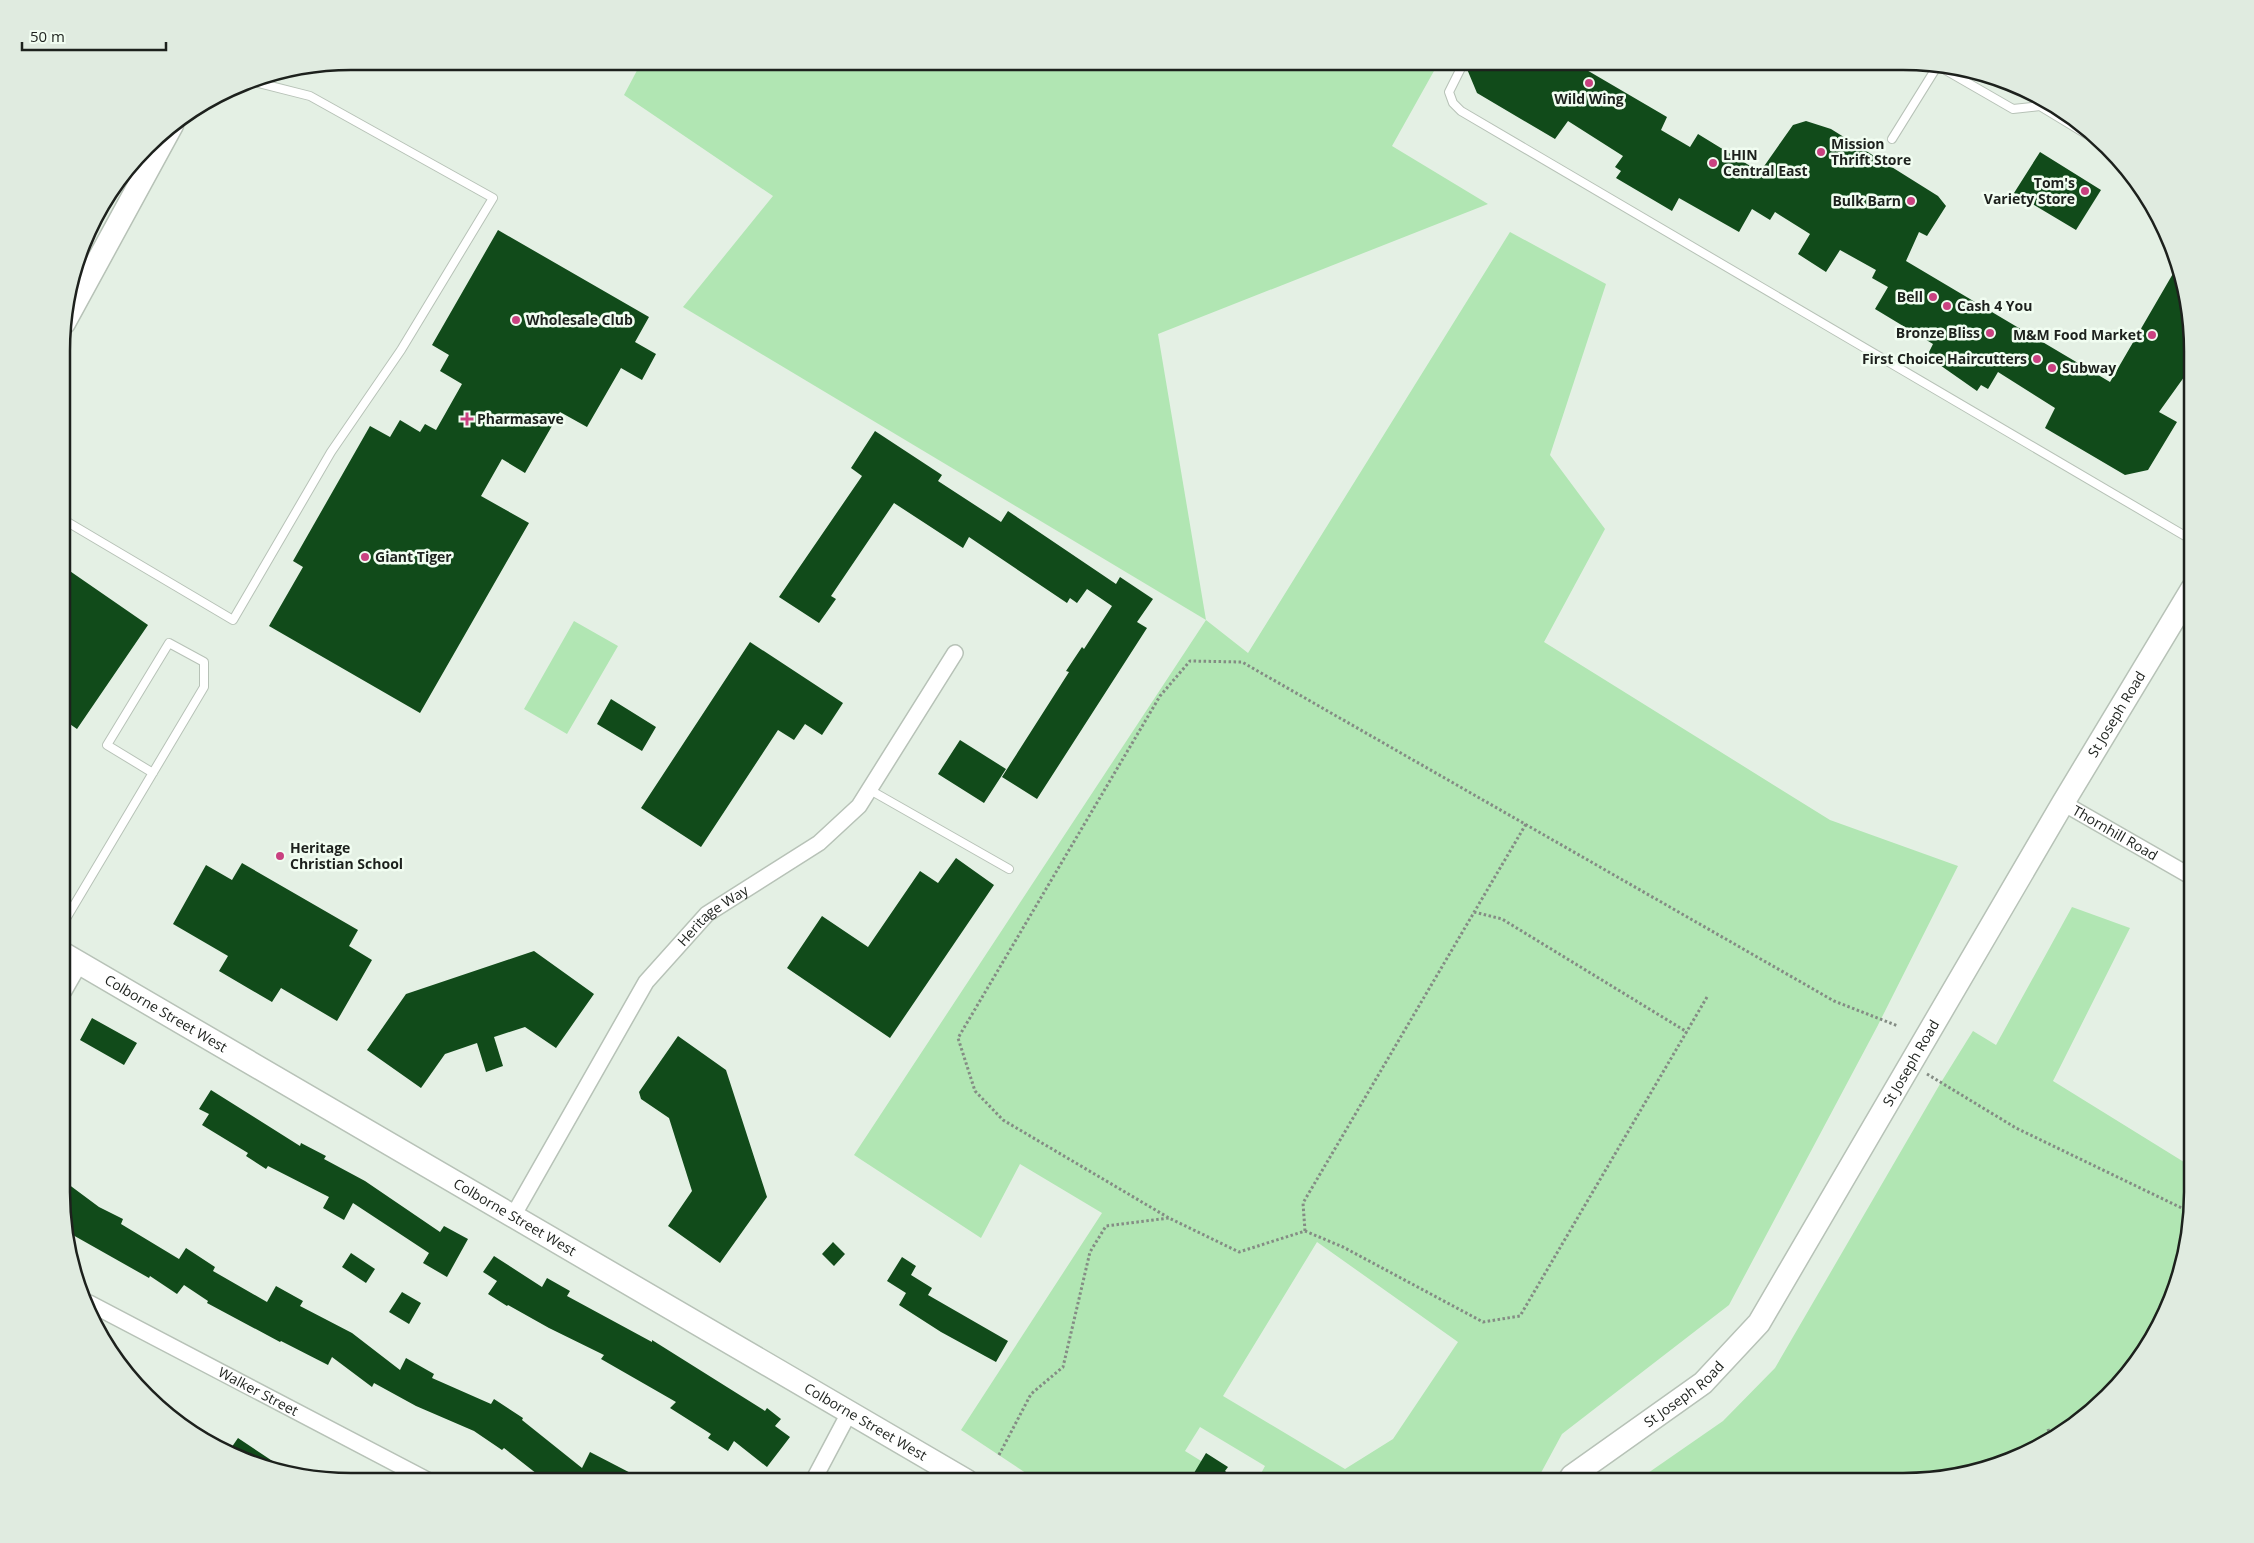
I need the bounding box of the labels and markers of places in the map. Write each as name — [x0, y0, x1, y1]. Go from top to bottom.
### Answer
marker: Wild Wing — [1583, 77, 1595, 89]
place label: Wild Wing — [1554, 89, 1624, 108]
place label: Mission Thrift Store — [1831, 134, 1911, 169]
place label: LHIN Central East — [1723, 145, 1808, 180]
marker: Mission Thrift Store — [1815, 146, 1827, 158]
marker: LHIN Central East — [1707, 157, 1719, 169]
place label: Tom's Variety Store — [1984, 173, 2075, 208]
marker: Tom's Variety Store — [2079, 185, 2091, 197]
place label: Bulk Barn — [1832, 191, 1901, 210]
marker: Bulk Barn — [1905, 195, 1917, 207]
place label: Bell — [1897, 287, 1923, 306]
marker: Bell — [1927, 291, 1939, 303]
place label: Cash 4 You — [1957, 296, 2032, 315]
marker: Cash 4 You — [1941, 300, 1953, 312]
place label: Wholesale Club — [526, 310, 633, 329]
marker: Wholesale Club — [510, 314, 522, 326]
place label: Bronze Bliss — [1896, 323, 1980, 342]
place label: M&M Food Market — [2013, 325, 2142, 344]
marker: Bronze Bliss — [1984, 327, 1996, 339]
marker: M&M Food Market — [2146, 329, 2158, 341]
place label: First Choice Haircutters — [1862, 349, 2027, 368]
marker: First Choice Haircutters — [2031, 353, 2043, 365]
place label: Subway — [2062, 358, 2116, 377]
marker: Subway — [2046, 362, 2058, 374]
place label: Pharmasave — [477, 409, 564, 428]
marker: Pharmasave — [461, 413, 473, 425]
place label: Giant Tiger — [375, 547, 452, 566]
marker: Giant Tiger — [359, 551, 371, 563]
place label: Heritage Christian School — [290, 838, 403, 873]
marker: Heritage Christian School — [274, 850, 286, 862]

